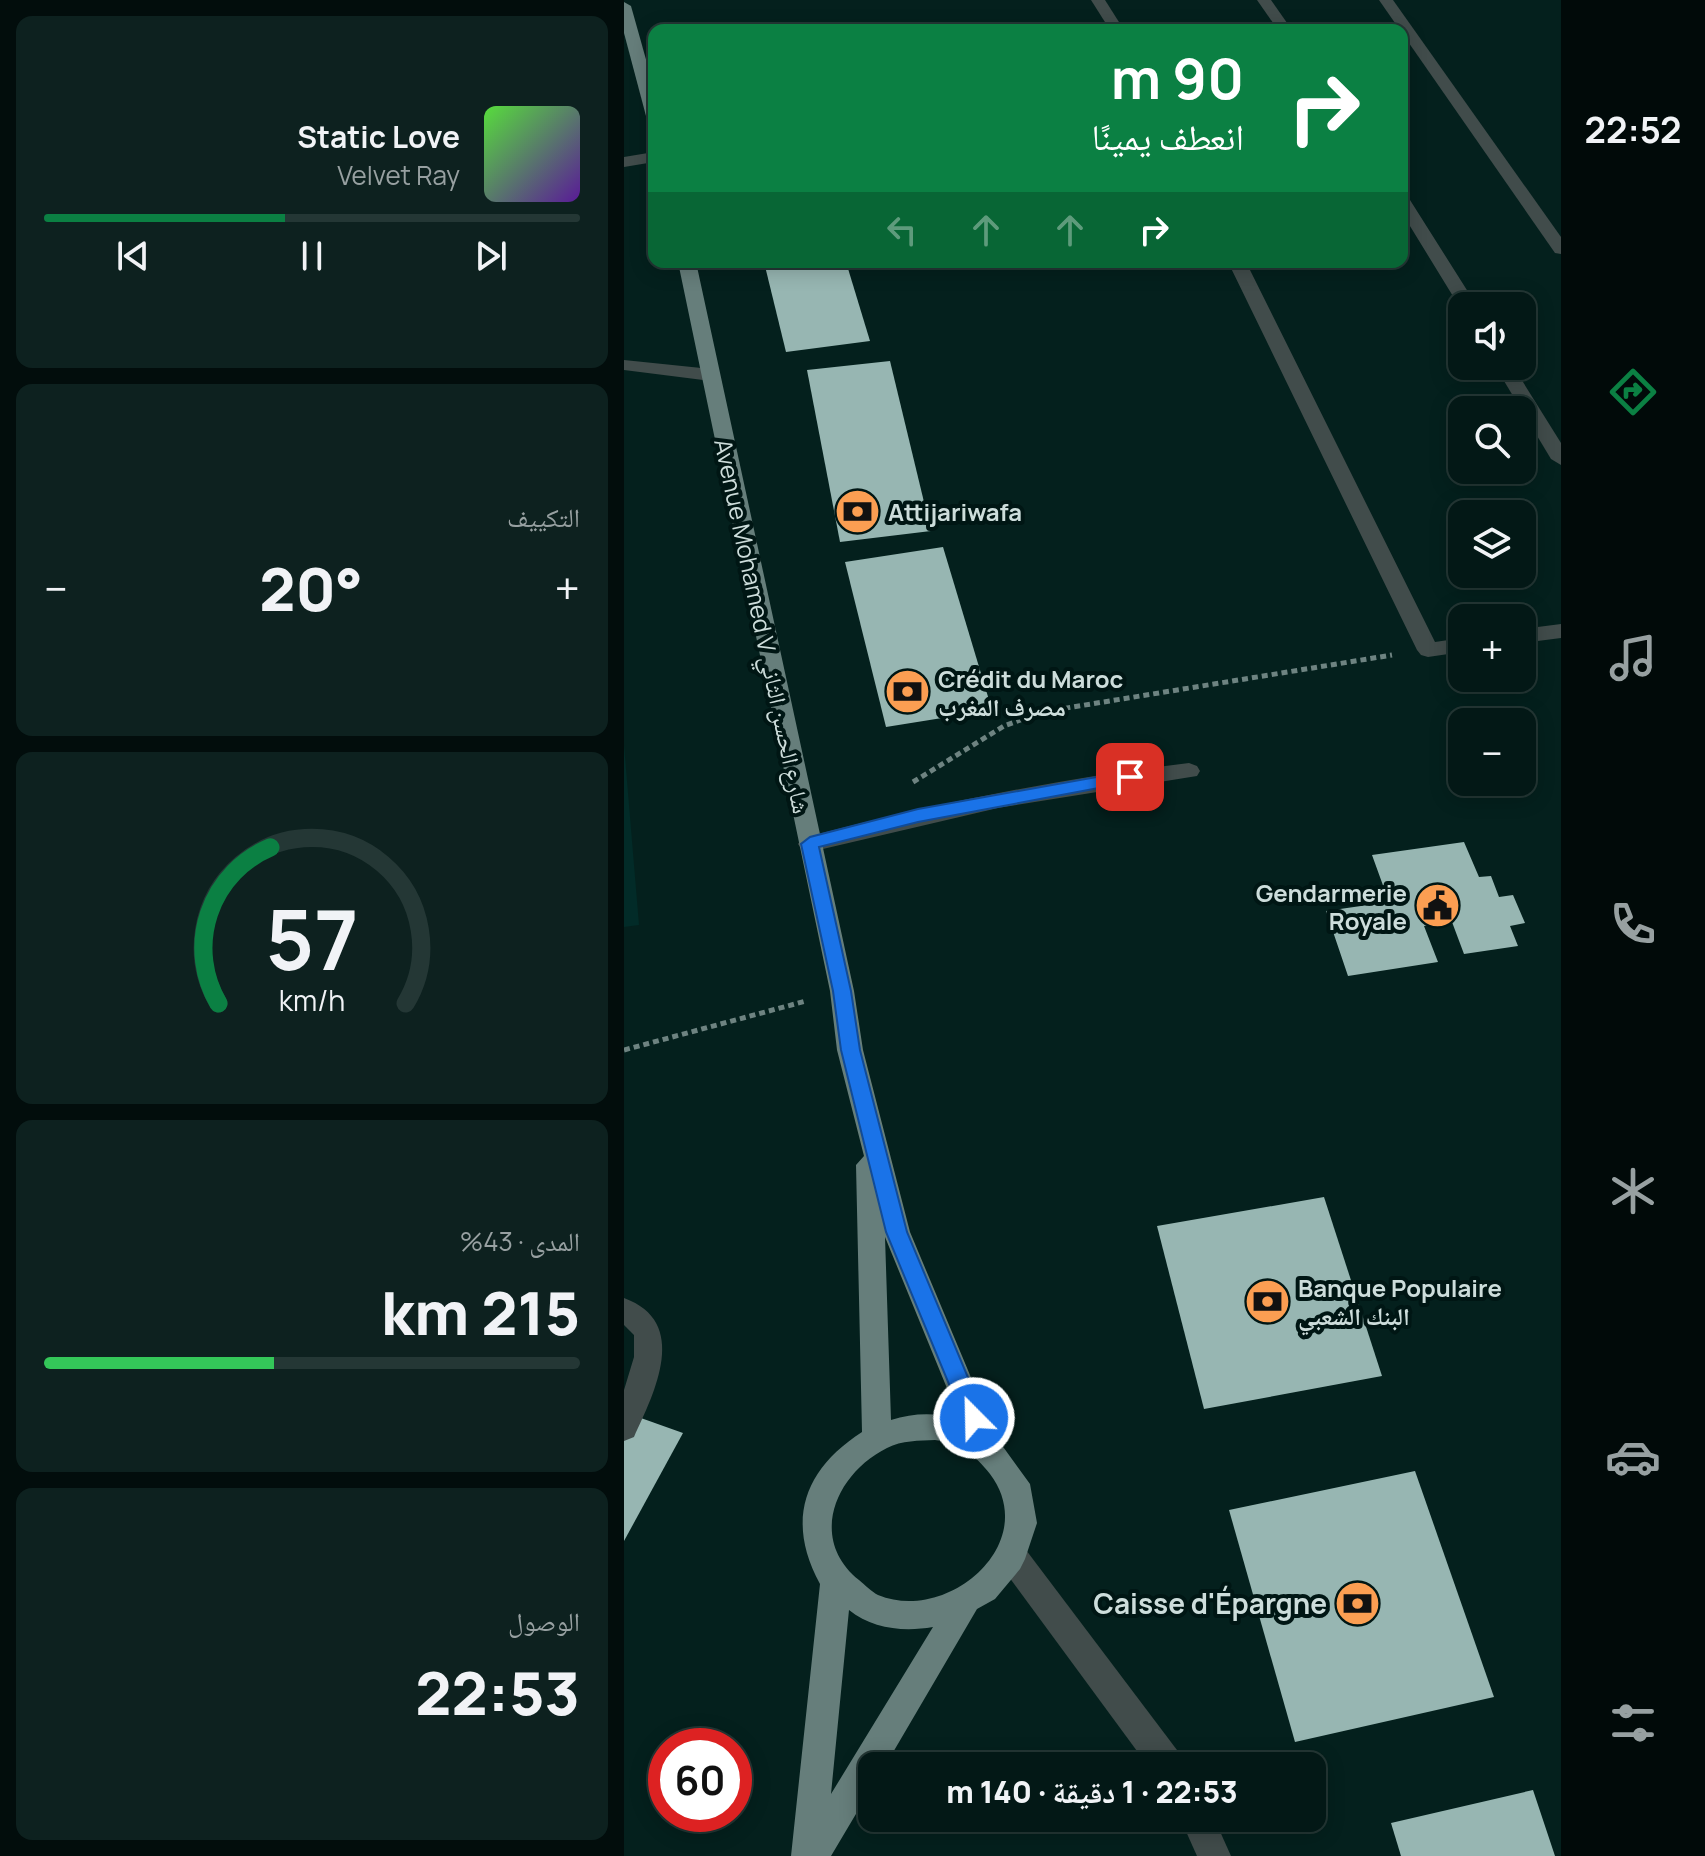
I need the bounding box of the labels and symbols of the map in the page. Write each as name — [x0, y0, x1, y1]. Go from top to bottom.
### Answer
street label: Avenue Mohamed V شارع الحسن الثاني — [703, 436, 819, 817]
bank icon: Attijariwafa — [833, 487, 881, 535]
place label: Attijariwafa — [888, 495, 1022, 528]
place label: Crédit du Maroc مصرف المغرب — [938, 662, 1124, 723]
bank icon: Crédit du Maroc مصرف المغرب — [883, 668, 931, 716]
pin — [1096, 743, 1164, 811]
place label: Gendarmerie Royale — [1256, 876, 1407, 937]
public building icon: Gendarmerie Royale — [1414, 882, 1462, 930]
place label: Banque Populaire البنك الشعبي — [1298, 1271, 1502, 1335]
bank icon: Banque Populaire البنك الشعبي — [1243, 1277, 1291, 1325]
position arrow — [932, 1376, 1016, 1460]
bank icon: Caisse d'Épargne — [1334, 1579, 1382, 1627]
place label: Caisse d'Épargne — [1093, 1584, 1327, 1622]
speed limit sign: 60 — [648, 1728, 752, 1832]

